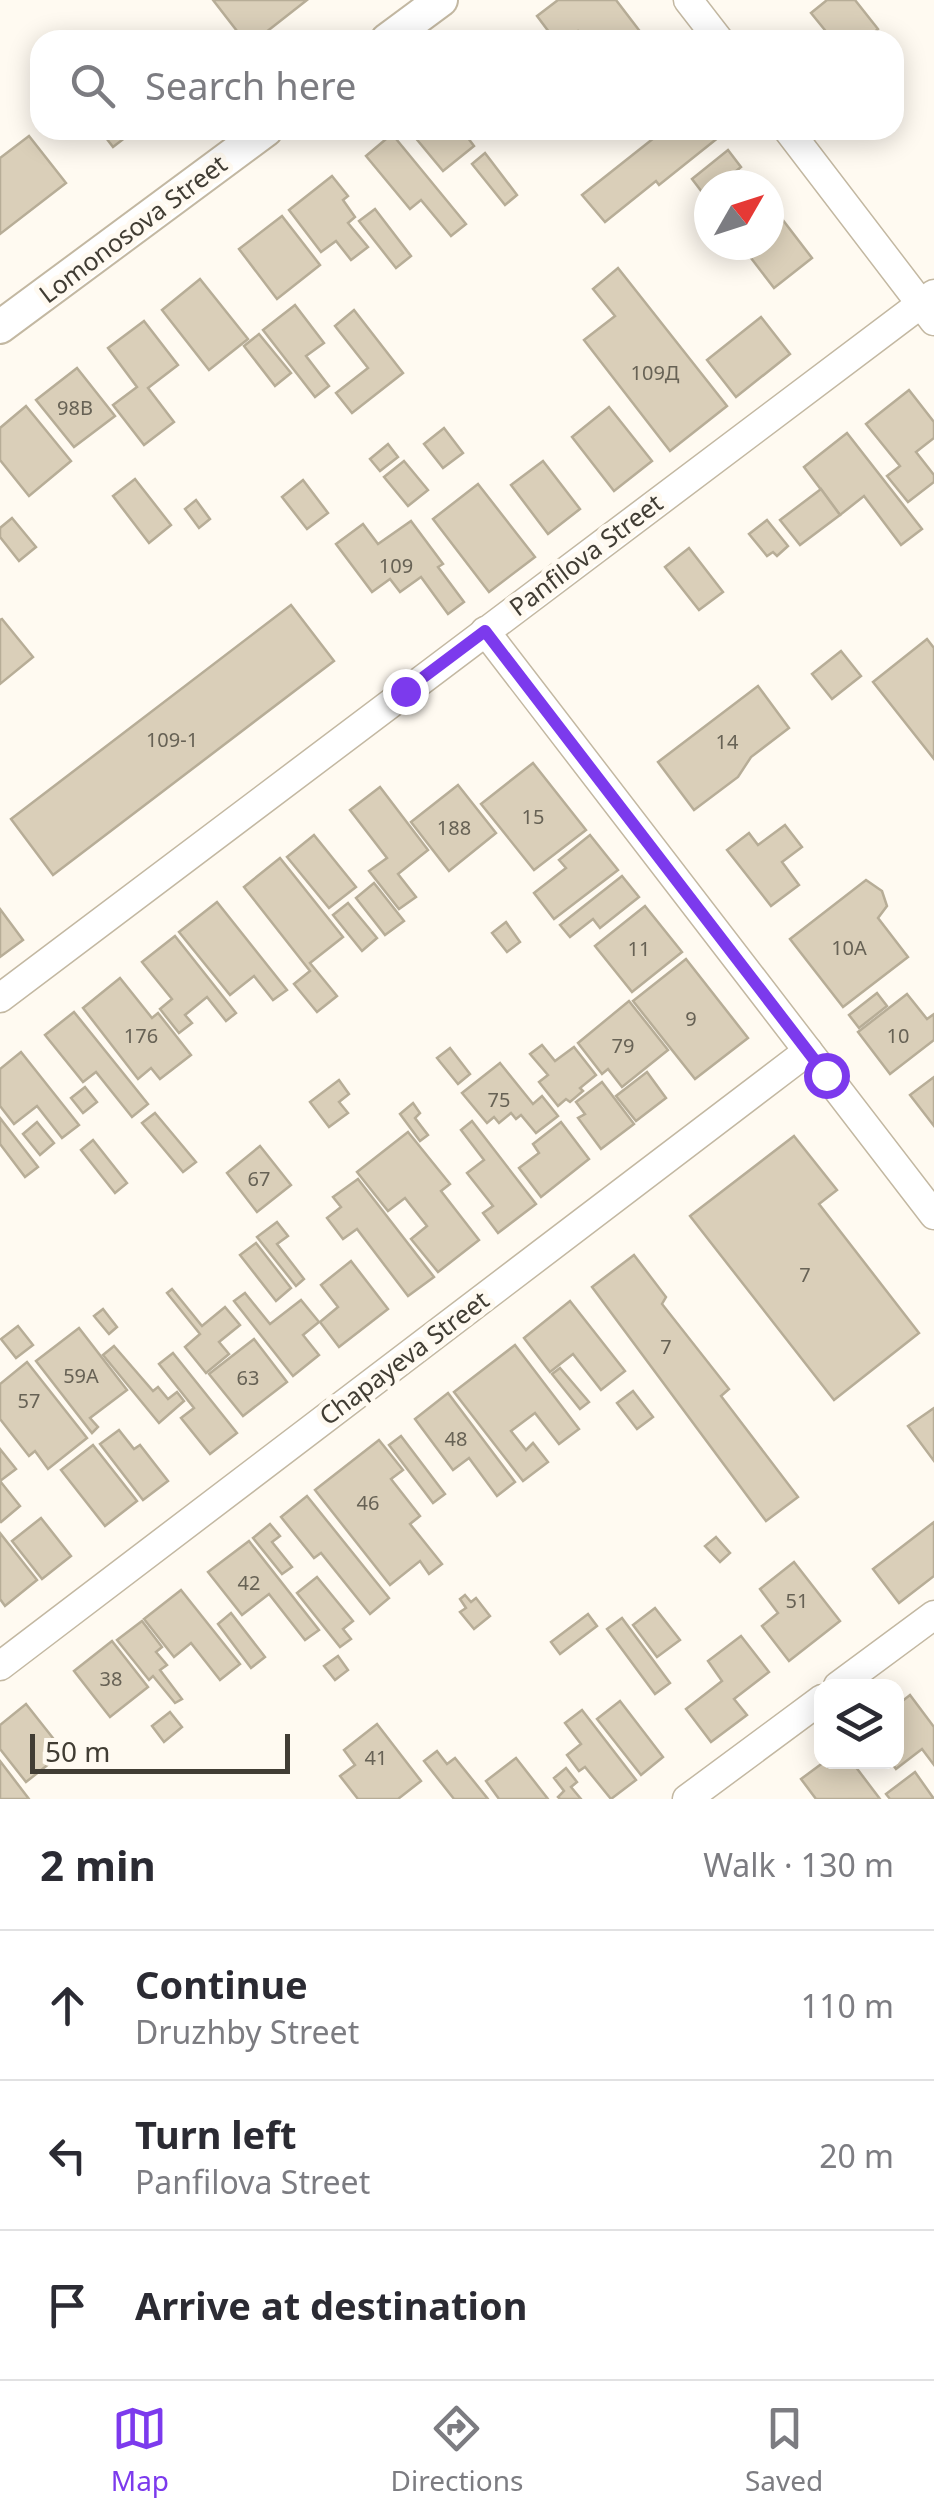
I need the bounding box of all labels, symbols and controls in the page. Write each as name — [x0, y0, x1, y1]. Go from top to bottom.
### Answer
search box — [30, 30, 904, 140]
icon: search — [65, 58, 120, 113]
text: Search here — [145, 59, 356, 111]
street label: Lomonosova Street — [32, 146, 233, 310]
north arrow — [694, 170, 784, 260]
house number: 109Д — [631, 359, 680, 386]
house number: 98В — [57, 394, 93, 421]
street label: Panfilova Street — [502, 485, 669, 623]
house number: 109 — [379, 552, 413, 579]
route end — [383, 669, 429, 715]
house number: 109-1 — [146, 726, 198, 753]
house number: 14 — [716, 728, 739, 755]
house number: 15 — [522, 803, 544, 830]
house number: 188 — [437, 814, 471, 841]
house number: 10А — [831, 934, 867, 961]
house number: 11 — [628, 935, 650, 962]
house number: 9 — [685, 1005, 697, 1032]
house number: 176 — [124, 1022, 158, 1049]
house number: 10 — [887, 1022, 909, 1049]
house number: 79 — [612, 1032, 634, 1059]
route start — [804, 1053, 850, 1099]
house number: 75 — [488, 1086, 510, 1113]
house number: 67 — [248, 1165, 270, 1192]
house number: 7 — [799, 1261, 811, 1288]
street label: Chapayeva Street — [312, 1282, 495, 1432]
house number: 7 — [660, 1333, 672, 1360]
house number: 59А — [63, 1362, 99, 1389]
house number: 63 — [237, 1364, 259, 1391]
house number: 57 — [18, 1387, 40, 1414]
house number: 48 — [445, 1425, 467, 1452]
house number: 46 — [357, 1489, 379, 1516]
house number: 42 — [238, 1569, 260, 1596]
house number: 51 — [786, 1587, 808, 1614]
house number: 38 — [100, 1665, 122, 1692]
map controls — [814, 1679, 904, 1769]
button: layers — [814, 1679, 904, 1769]
scale bar — [30, 1729, 290, 1774]
text: 50 m — [45, 1732, 111, 1770]
house number: 41 — [365, 1744, 387, 1771]
text: 2 min — [40, 1836, 156, 1893]
text: Walk · 130 m — [703, 1843, 894, 1886]
text: Continue — [135, 1958, 308, 2010]
icon: ahead — [40, 1978, 95, 2033]
text: 110 m — [801, 1984, 894, 2027]
text: Druzhby Street — [135, 2010, 359, 2053]
text: Turn left — [135, 2108, 297, 2160]
icon: left — [40, 2128, 95, 2183]
text: 20 m — [819, 2134, 894, 2177]
text: Panfilova Street — [135, 2160, 370, 2203]
icon: arrive — [40, 2278, 95, 2333]
text: Arrive at destination — [135, 2279, 527, 2331]
tab: Map — [111, 2401, 169, 2499]
tab: Directions — [391, 2401, 523, 2499]
tab: Saved — [745, 2401, 823, 2499]

